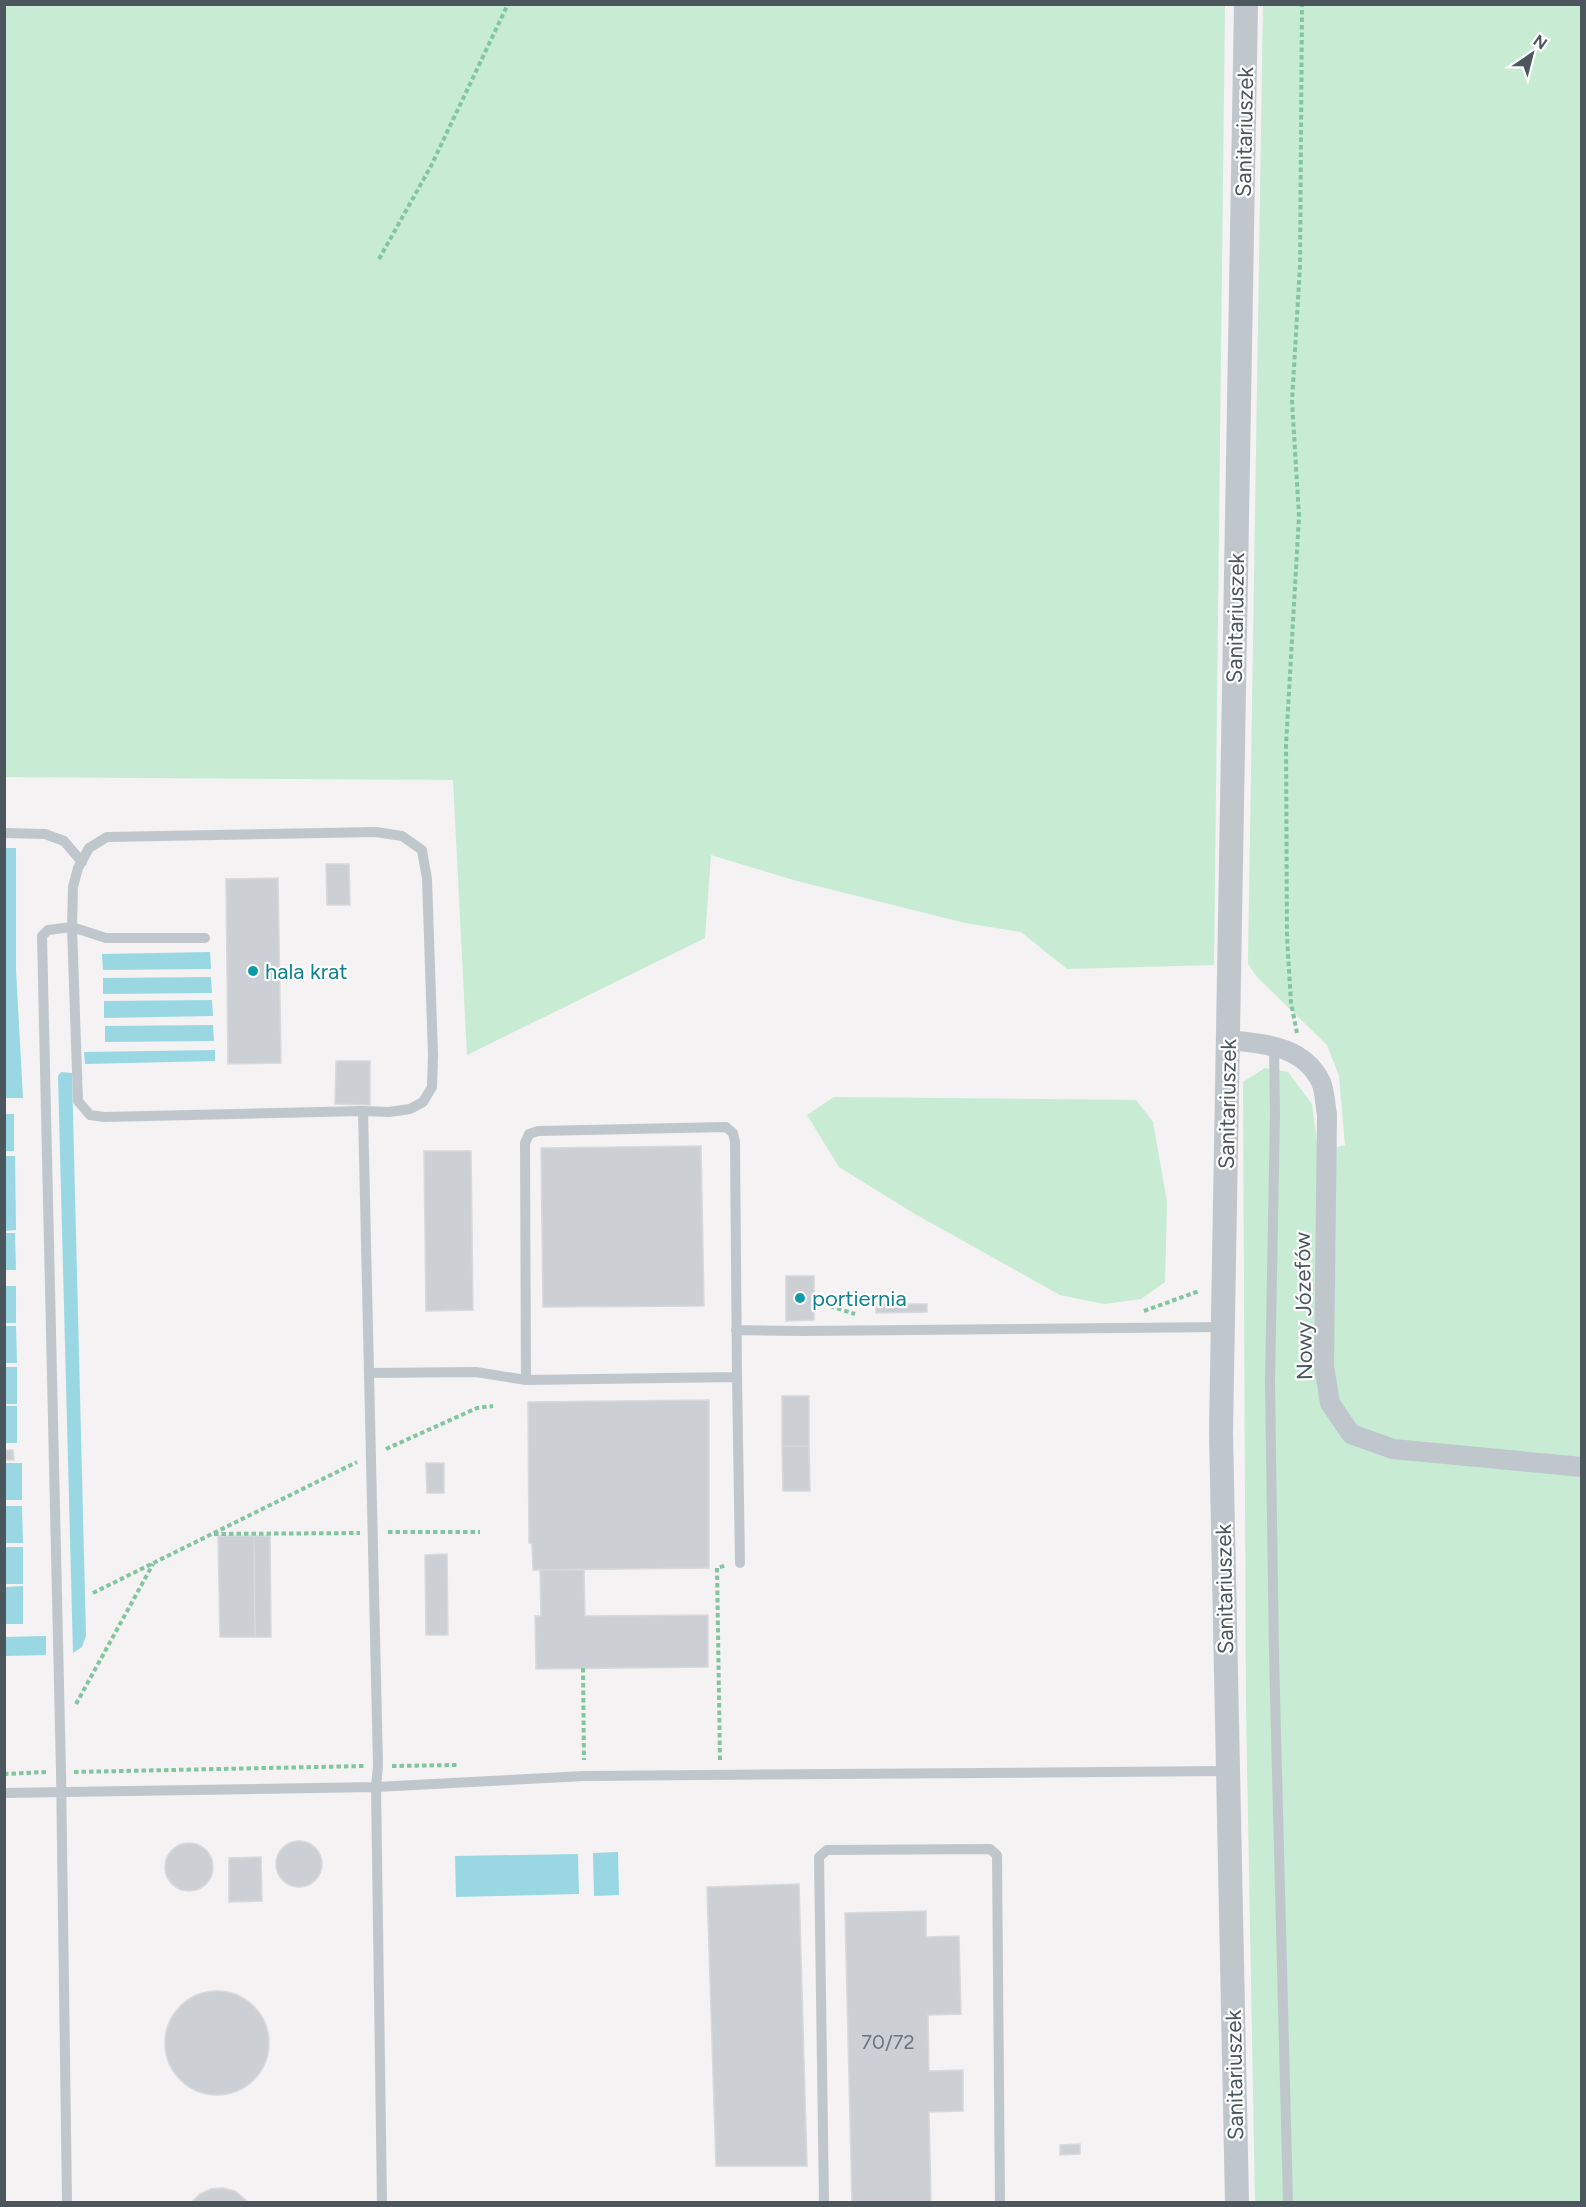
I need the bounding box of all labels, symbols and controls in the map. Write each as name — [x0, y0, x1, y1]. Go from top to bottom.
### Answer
north arrow — [1502, 24, 1562, 84]
text: N — [1530, 31, 1551, 53]
street label: Sanitariuszek — [1230, 66, 1259, 197]
street label: Sanitariuszek — [1221, 552, 1250, 683]
place label: hala krat — [265, 958, 348, 985]
marker: hala krat — [246, 964, 260, 978]
street label: Sanitariuszek — [1213, 1038, 1242, 1169]
street label: Nowy Józefów — [1289, 1231, 1318, 1380]
place label: portiernia — [812, 1285, 907, 1312]
marker: portiernia — [793, 1291, 807, 1305]
street label: Sanitariuszek — [1210, 1523, 1239, 1654]
street label: Sanitariuszek — [1220, 2009, 1249, 2140]
house number: 70/72 — [861, 2030, 915, 2054]

